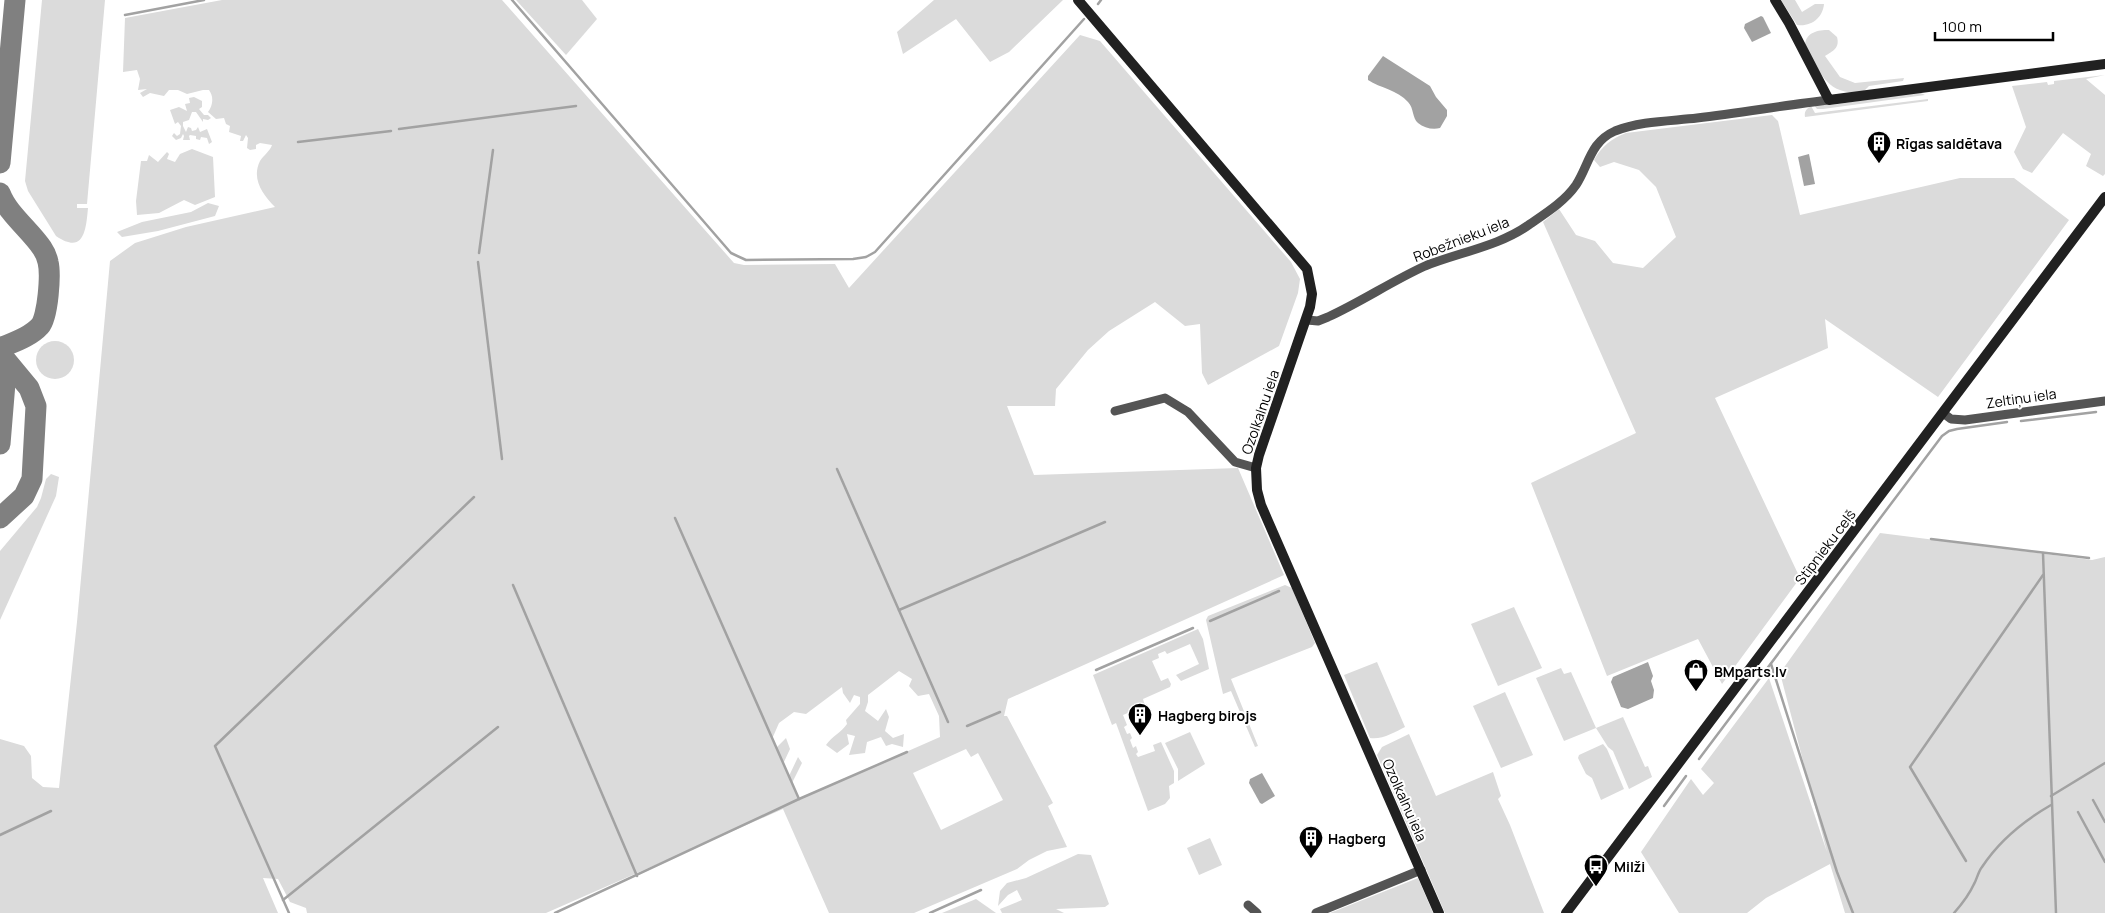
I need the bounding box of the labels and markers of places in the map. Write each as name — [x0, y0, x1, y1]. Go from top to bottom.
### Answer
building icon: Rīgas saldētava — [1866, 130, 1892, 164]
place label: Rīgas saldētava — [1896, 134, 2002, 153]
shop icon: BMparts.lv — [1683, 658, 1709, 692]
place label: BMparts.lv — [1714, 662, 1787, 681]
building icon: Hagberg birojs — [1127, 702, 1153, 736]
place label: Hagberg birojs — [1158, 706, 1257, 725]
building icon: Hagberg — [1298, 825, 1324, 859]
place label: Hagberg — [1328, 829, 1386, 848]
bus stop icon: Milži — [1583, 853, 1609, 887]
place label: Milži — [1614, 857, 1645, 876]

